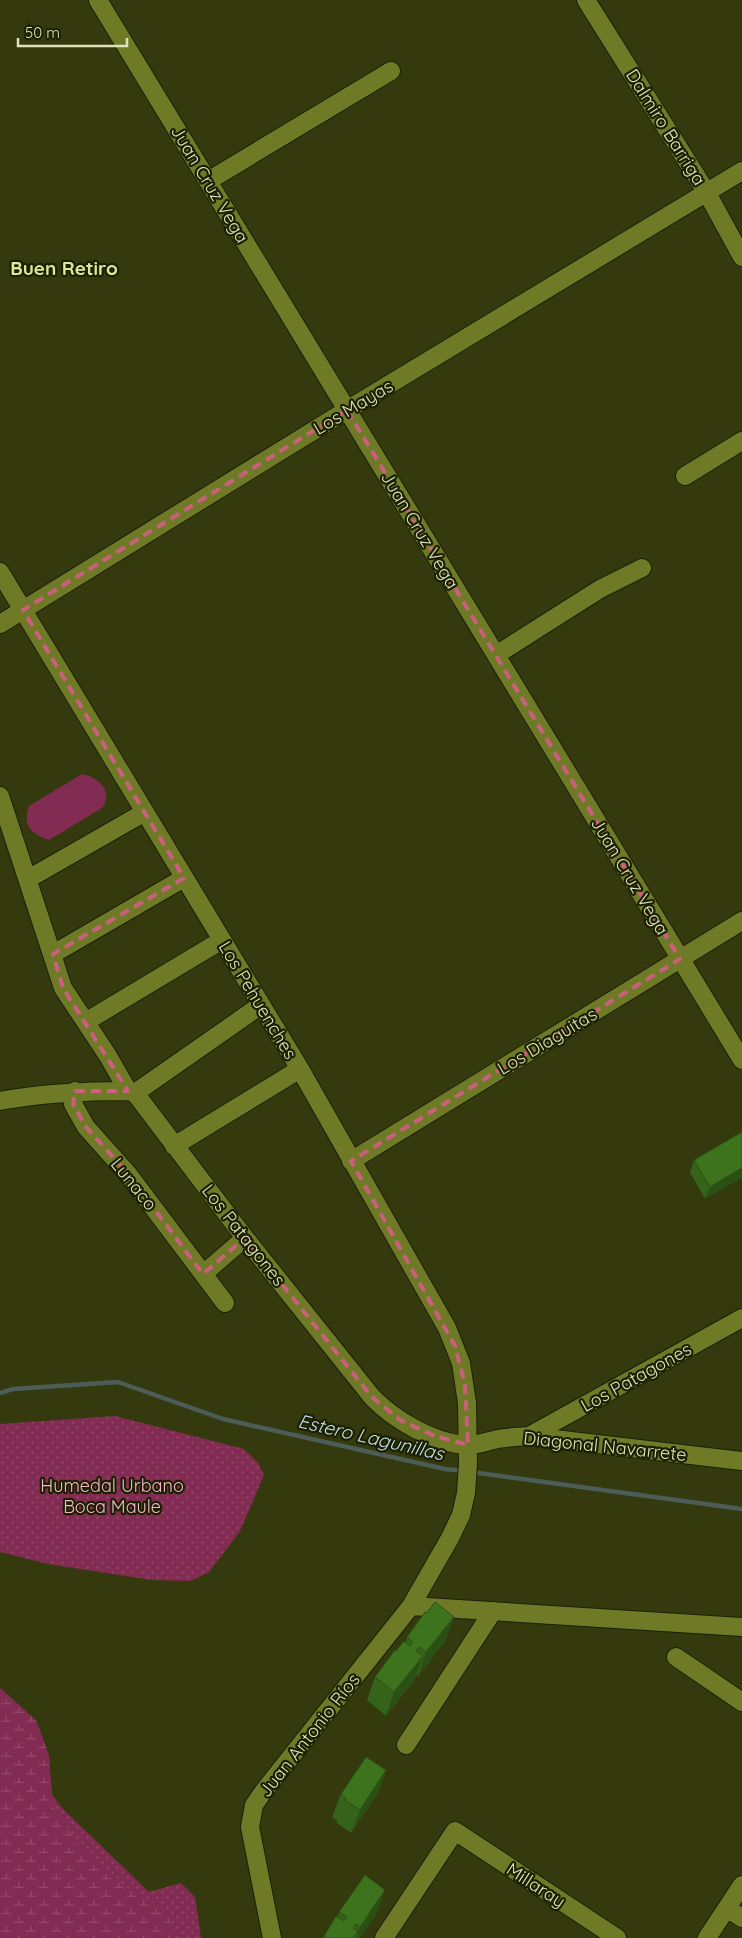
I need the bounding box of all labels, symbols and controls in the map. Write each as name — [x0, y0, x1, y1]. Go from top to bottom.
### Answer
scale bar — [18, 15, 126, 47]
text: 50 m — [25, 23, 60, 42]
street label: Dalmiro Barriga — [621, 65, 711, 189]
street label: Juan Cruz Vega — [166, 121, 254, 247]
district label: Buen Retiro — [10, 256, 118, 280]
street label: Los Mayas — [309, 374, 397, 440]
street label: Juan Cruz Vega — [376, 467, 464, 593]
street label: Juan Cruz Vega — [586, 813, 674, 939]
street label: Los Pehuenches — [214, 937, 302, 1063]
street label: Los Diaguitas — [493, 1002, 601, 1080]
street label: Lunaco — [106, 1153, 162, 1215]
street label: Los Patagones — [197, 1179, 291, 1291]
street label: Los Patagones — [577, 1337, 695, 1417]
water label: Estero Lagunillas — [296, 1409, 447, 1466]
street label: Diagonal Navarrete — [522, 1426, 688, 1466]
park label: Humedal Urbano Boca Maule — [40, 1474, 184, 1518]
street label: Juan Antonio Ríos — [253, 1668, 365, 1802]
street label: Millaray — [502, 1857, 570, 1913]

